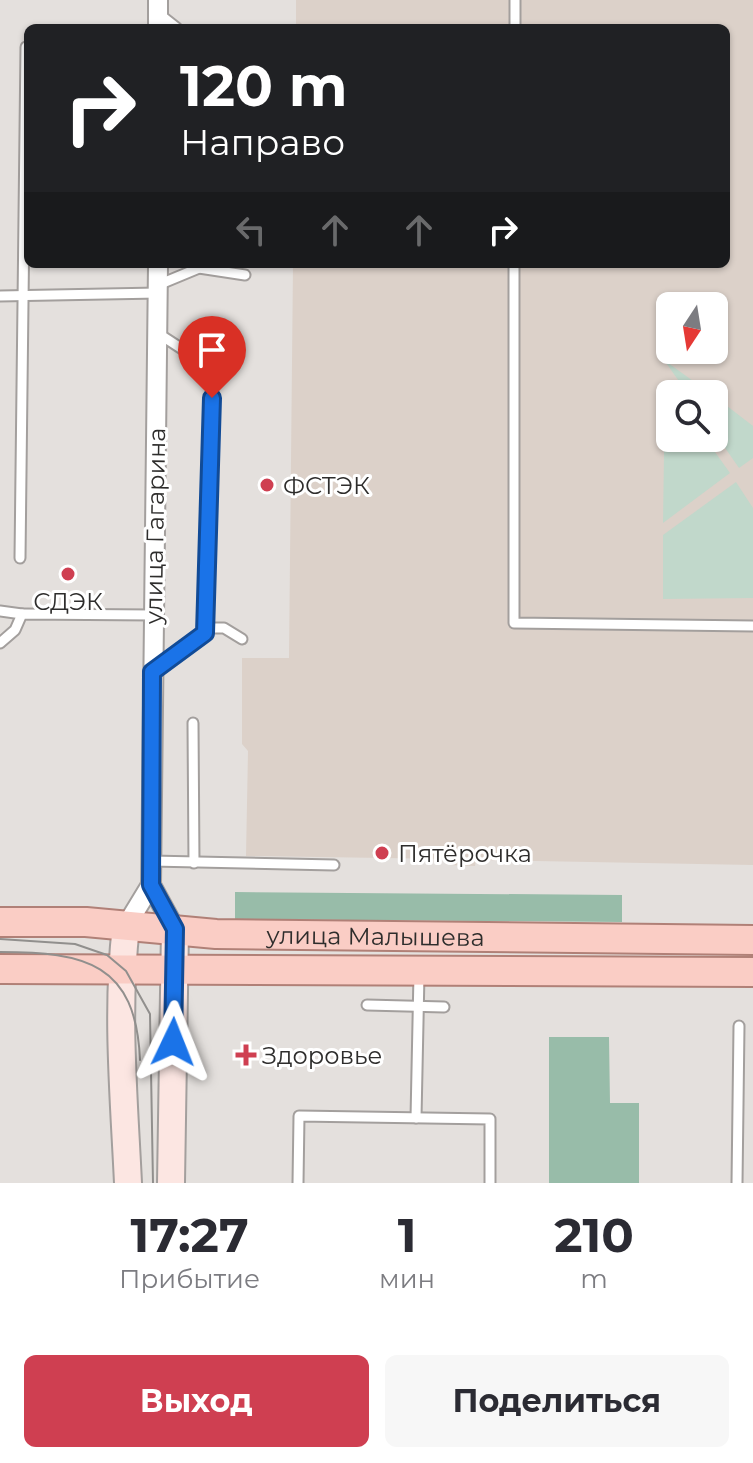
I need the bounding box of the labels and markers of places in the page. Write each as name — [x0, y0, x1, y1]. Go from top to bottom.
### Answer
pin — [178, 316, 246, 398]
place label: ФСТЭК — [283, 471, 370, 500]
marker: ФСТЭК — [258, 476, 276, 494]
marker: СДЭК — [59, 565, 77, 583]
place label: СДЭК — [33, 587, 103, 616]
place label: Пятёрочка — [398, 839, 532, 868]
marker: Пятёрочка — [373, 844, 391, 862]
place label: Здоровье — [262, 1041, 382, 1070]
marker: Здоровье — [237, 1046, 255, 1064]

